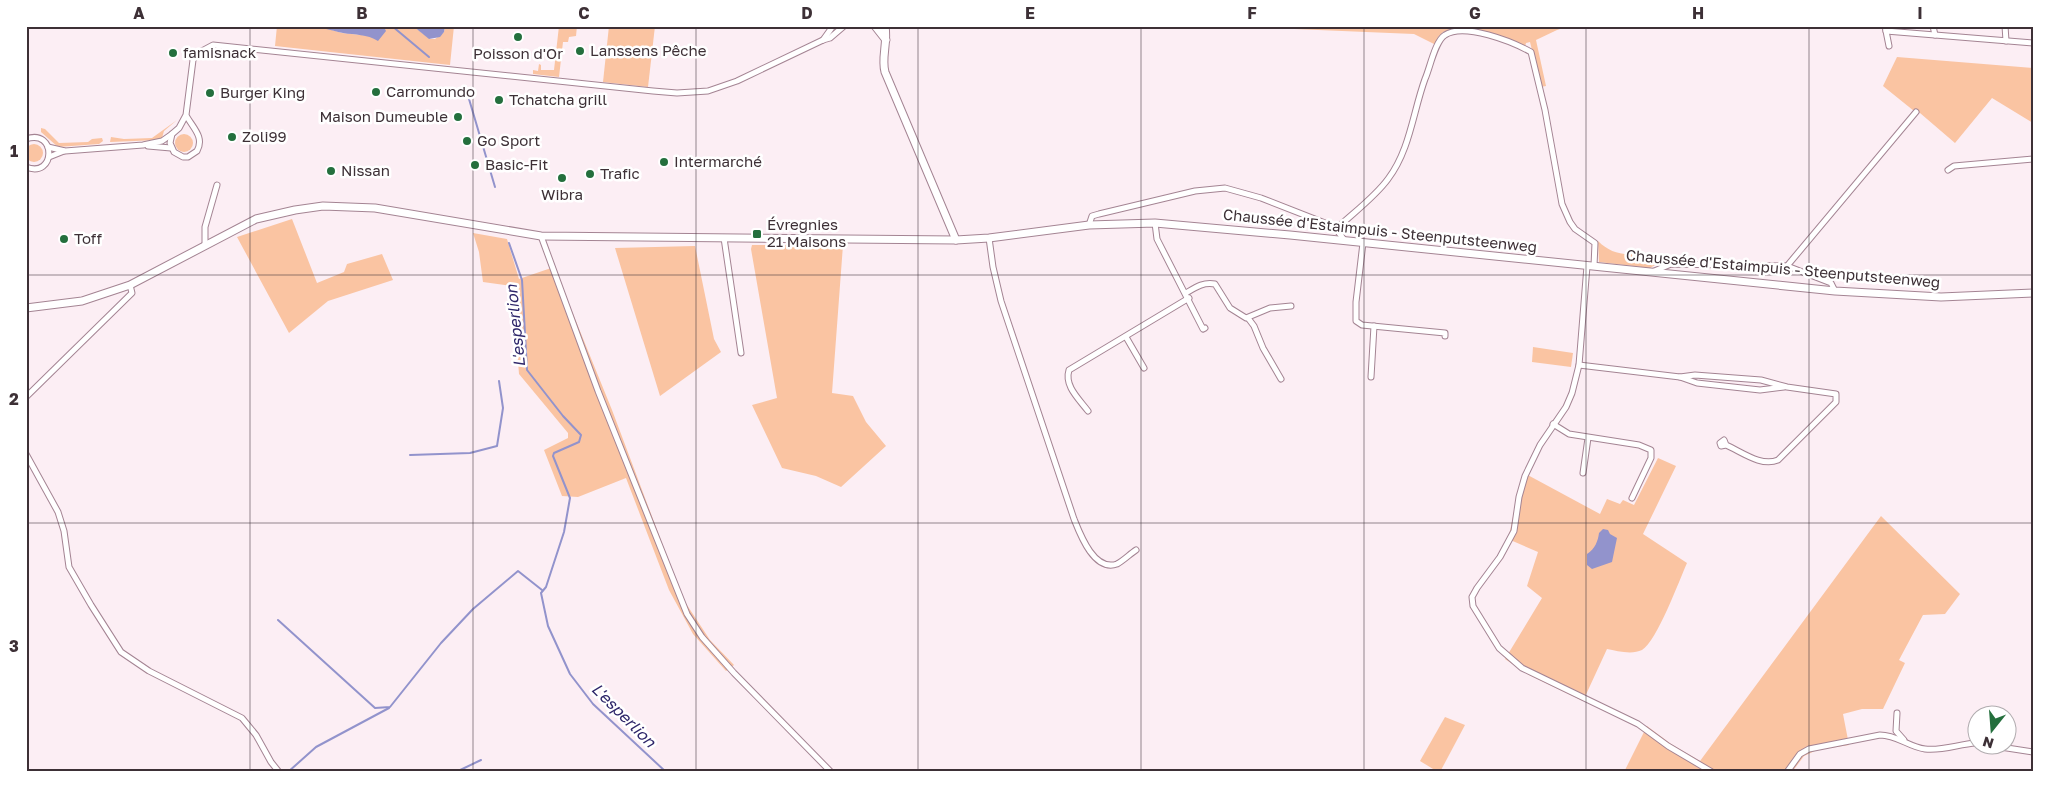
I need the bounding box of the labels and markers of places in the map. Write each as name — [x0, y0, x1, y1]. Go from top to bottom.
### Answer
marker: Poisson d'Or — [512, 31, 524, 43]
place label: Lanssens Pêche — [590, 41, 707, 59]
place label: famisnack — [183, 43, 257, 61]
place label: Poisson d'Or — [473, 44, 563, 62]
marker: Lanssens Pêche — [574, 45, 586, 57]
marker: famisnack — [167, 47, 179, 59]
place label: Carromundo — [386, 82, 475, 100]
place label: Burger King — [220, 83, 305, 101]
marker: Carromundo — [370, 86, 382, 98]
marker: Burger King — [204, 87, 216, 99]
place label: Tchatcha grill — [509, 90, 607, 108]
marker: Tchatcha grill — [493, 94, 505, 106]
place label: Maison Dumeuble — [319, 107, 448, 125]
marker: Maison Dumeuble — [452, 111, 464, 123]
place label: Zoli99 — [242, 127, 287, 145]
marker: Zoli99 — [226, 131, 238, 143]
place label: Go Sport — [477, 131, 540, 149]
marker: Go Sport — [461, 135, 473, 147]
place label: Intermarché — [674, 152, 762, 170]
place label: Basic-Fit — [485, 155, 548, 173]
marker: Intermarché — [658, 156, 670, 168]
marker: Basic-Fit — [469, 159, 481, 171]
place label: Nissan — [341, 161, 390, 179]
place label: Trafic — [600, 164, 640, 182]
marker: Nissan — [325, 165, 337, 177]
marker: Trafic — [584, 168, 596, 180]
marker: Wibra — [556, 172, 568, 184]
place label: Wibra — [541, 185, 583, 203]
place label: Évregnies 21 Maisons — [767, 215, 846, 250]
marker: Évregnies 21 Maisons — [751, 228, 763, 240]
place label: Toff — [74, 229, 102, 247]
marker: Toff — [58, 233, 70, 245]

